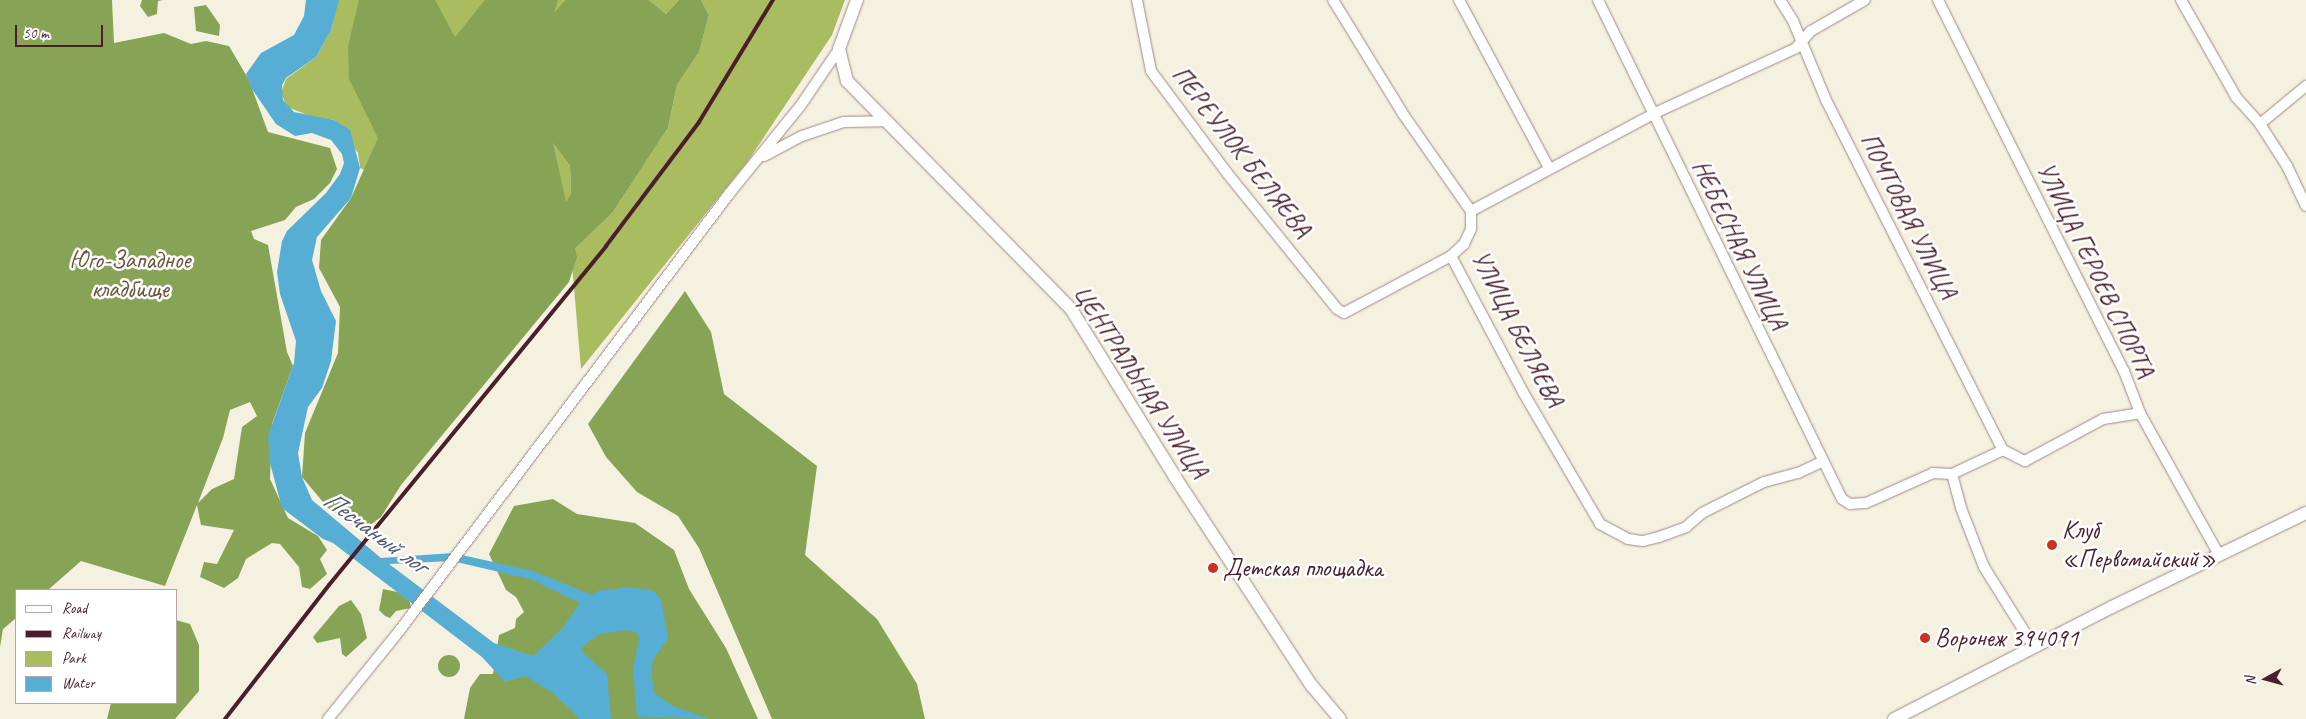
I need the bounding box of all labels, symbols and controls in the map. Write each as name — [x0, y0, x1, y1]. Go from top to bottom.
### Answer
scale bar — [18, 15, 105, 47]
text: 50 m — [23, 24, 49, 43]
street label: ПЕРЕУЛОК БЕЛЯЕВА — [1166, 62, 1316, 242]
street label: ПОЧТОВАЯ УЛИЦА — [1853, 128, 1963, 304]
street label: НЕБЕСНАЯ УЛИЦА — [1685, 155, 1793, 335]
street label: УЛИЦА ГЕРОЕВ СПОРТА — [2030, 158, 2160, 382]
park label: Юго-Западное кладбище — [70, 246, 190, 305]
street label: УЛИЦА БЕЛЯЕВА — [1465, 246, 1569, 412]
street label: ЦЕНТРАЛЬНАЯ УЛИЦА — [1066, 280, 1214, 484]
water label: Песчаный лог — [317, 484, 433, 580]
place label: Клуб «Первомайский» — [2062, 516, 2216, 575]
marker: Клуб «Первомайский» — [2046, 539, 2058, 551]
place label: Детская площадка — [1223, 553, 1383, 583]
marker: Детская площадка — [1207, 562, 1219, 574]
legend — [15, 589, 178, 704]
text: Road — [62, 599, 87, 618]
place label: Воронеж 394091 — [1935, 623, 2078, 653]
text: Railway — [62, 624, 101, 643]
marker: Воронеж 394091 — [1919, 632, 1931, 644]
text: Park — [62, 649, 86, 668]
north arrow — [2241, 654, 2291, 704]
text: Water — [62, 674, 95, 693]
text: N — [2242, 676, 2260, 686]

